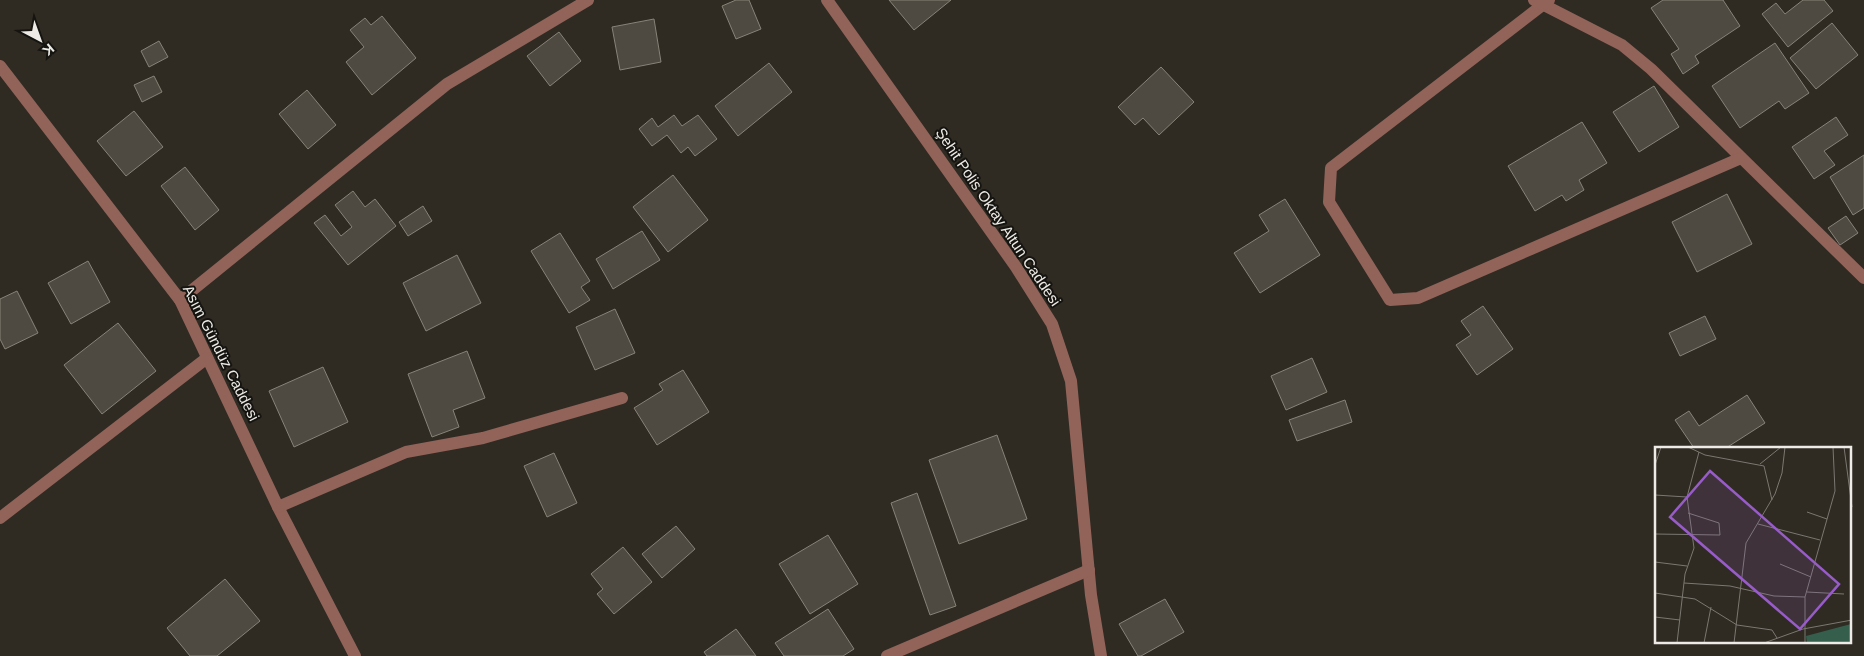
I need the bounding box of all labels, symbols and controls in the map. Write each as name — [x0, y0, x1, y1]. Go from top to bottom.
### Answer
north arrow — [15, 15, 65, 65]
text: K — [39, 40, 58, 59]
street label: Şehit Polis Oktay Altun Caddesi — [932, 125, 1064, 309]
street label: Asım Gündüz Caddesi — [180, 282, 263, 423]
inset map — [1655, 447, 1852, 644]

